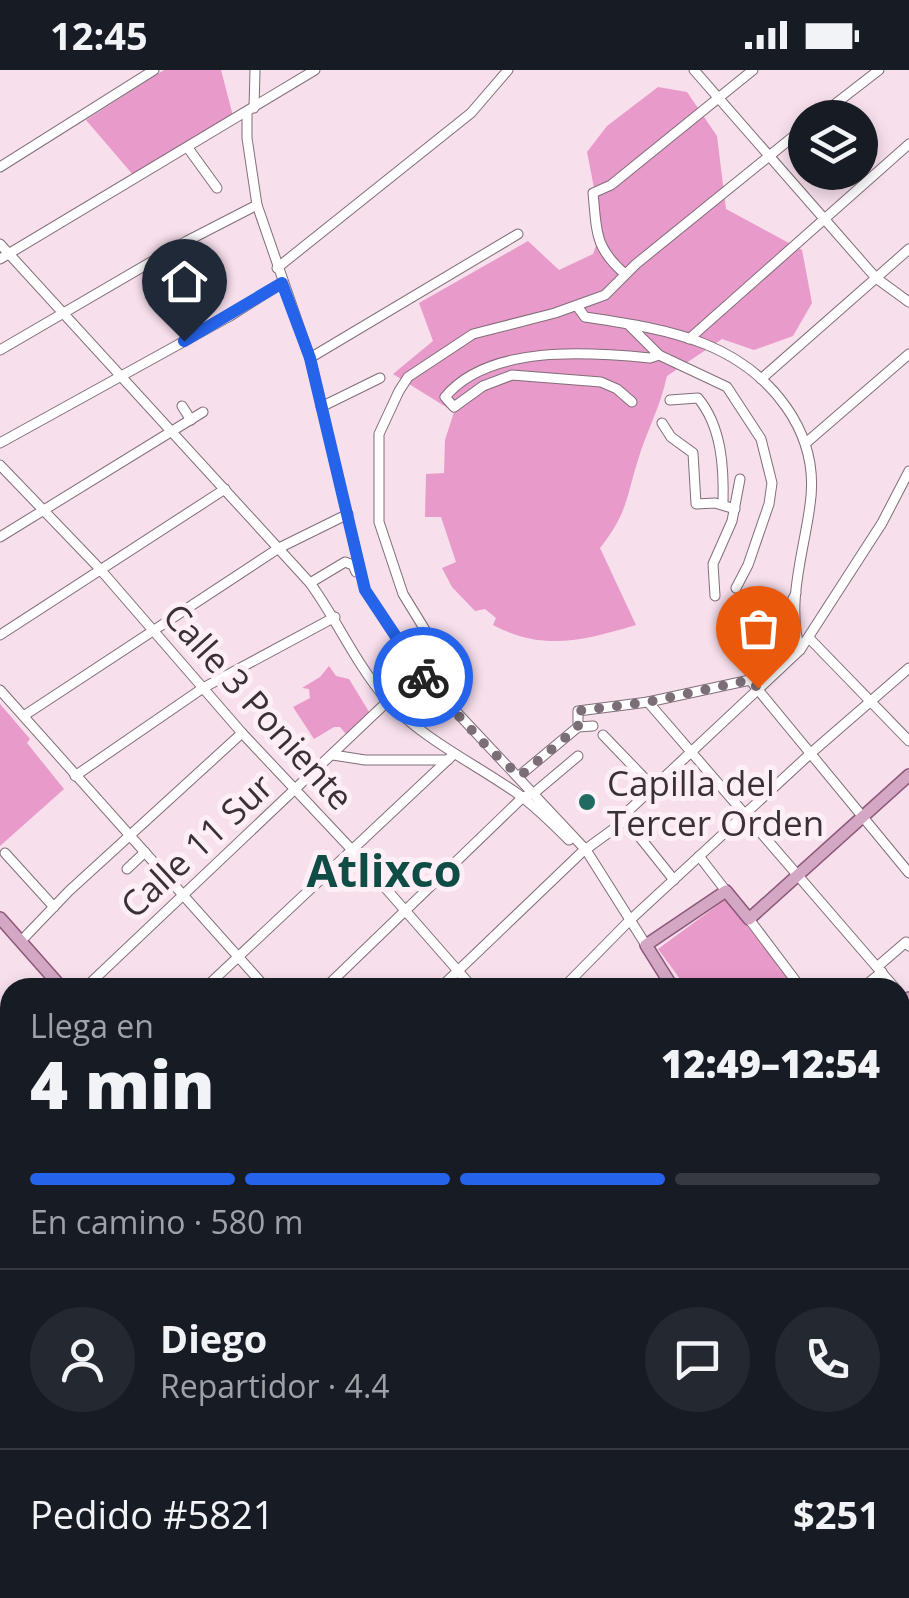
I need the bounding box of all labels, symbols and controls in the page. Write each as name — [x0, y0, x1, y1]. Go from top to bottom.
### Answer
text: 12:45 — [50, 9, 148, 61]
map controls — [788, 100, 878, 190]
button: layers — [788, 100, 878, 190]
pin — [142, 239, 227, 342]
icon: home — [157, 254, 212, 309]
pin — [716, 586, 801, 689]
street label: Calle 3 Poniente — [154, 593, 364, 819]
icon: bag — [731, 601, 786, 656]
courier — [373, 627, 473, 727]
icon: bike — [396, 650, 451, 705]
place label: Capilla del Tercer Orden — [607, 759, 824, 846]
street label: Calle 11 Sur — [110, 762, 282, 928]
marker: Capilla del Tercer Orden — [576, 791, 598, 813]
district label: Atlixco — [306, 839, 462, 900]
text: Llega en — [30, 1004, 154, 1047]
text: 12:49–12:54 — [661, 1037, 880, 1089]
text: 4 min — [30, 1040, 215, 1128]
text: En camino · 580 m — [30, 1200, 303, 1243]
button: person — [30, 1307, 135, 1412]
button: chat — [645, 1307, 750, 1412]
button: phone — [775, 1307, 880, 1412]
text: Diego — [160, 1312, 267, 1364]
text: Repartidor · 4.4 — [160, 1364, 390, 1407]
text: Pedido #5821 — [30, 1488, 274, 1540]
text: $251 — [793, 1488, 880, 1540]

